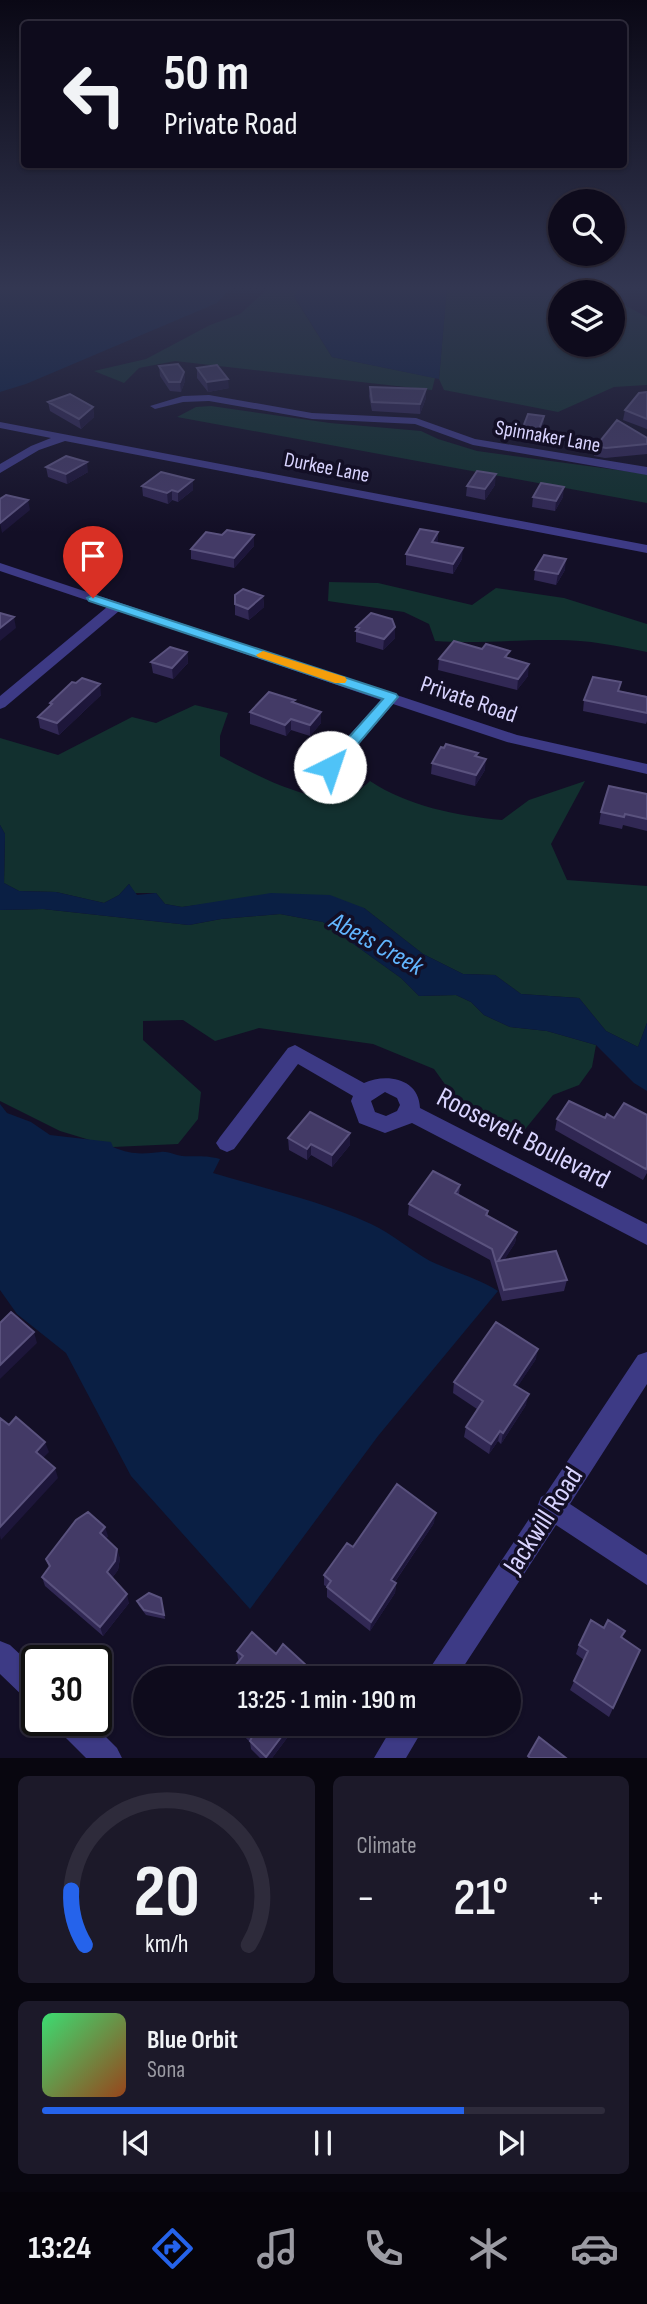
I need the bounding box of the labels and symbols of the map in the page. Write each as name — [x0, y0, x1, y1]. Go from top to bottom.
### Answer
street label: Spinnaker Lane — [493, 415, 602, 458]
street label: Durkee Lane — [282, 447, 372, 488]
pin — [63, 526, 123, 598]
street label: Private Road — [417, 669, 521, 729]
position arrow — [293, 730, 367, 804]
water label: Abets Creek — [323, 906, 429, 983]
street label: Roosevelt Boulevard — [431, 1081, 615, 1196]
street label: Jackwill Road — [496, 1461, 590, 1581]
speed limit sign: 30 — [21, 1645, 112, 1736]

